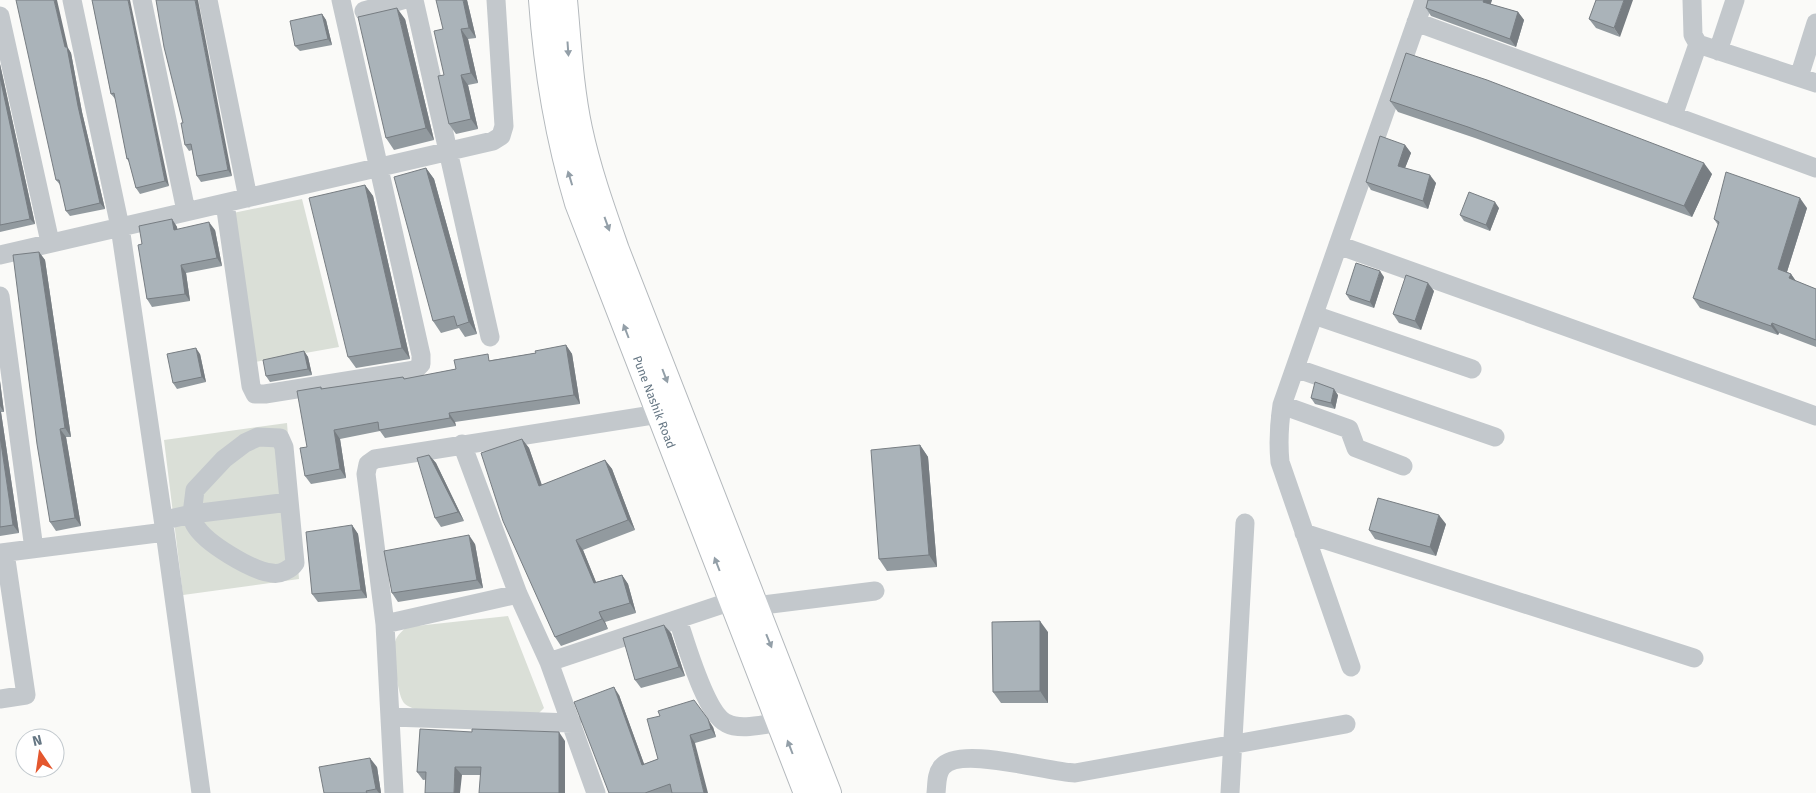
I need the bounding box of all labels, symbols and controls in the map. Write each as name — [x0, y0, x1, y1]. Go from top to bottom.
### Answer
one-way arrow — [565, 41, 573, 57]
one-way arrow — [566, 171, 574, 186]
one-way arrow — [603, 217, 611, 232]
one-way arrow — [622, 323, 630, 338]
street label: Pune Nashik Road — [630, 354, 678, 450]
one-way arrow — [662, 368, 669, 383]
one-way arrow — [713, 556, 721, 571]
one-way arrow — [765, 634, 773, 648]
north arrow — [15, 728, 65, 778]
text: N — [31, 731, 44, 750]
one-way arrow — [785, 740, 793, 755]

